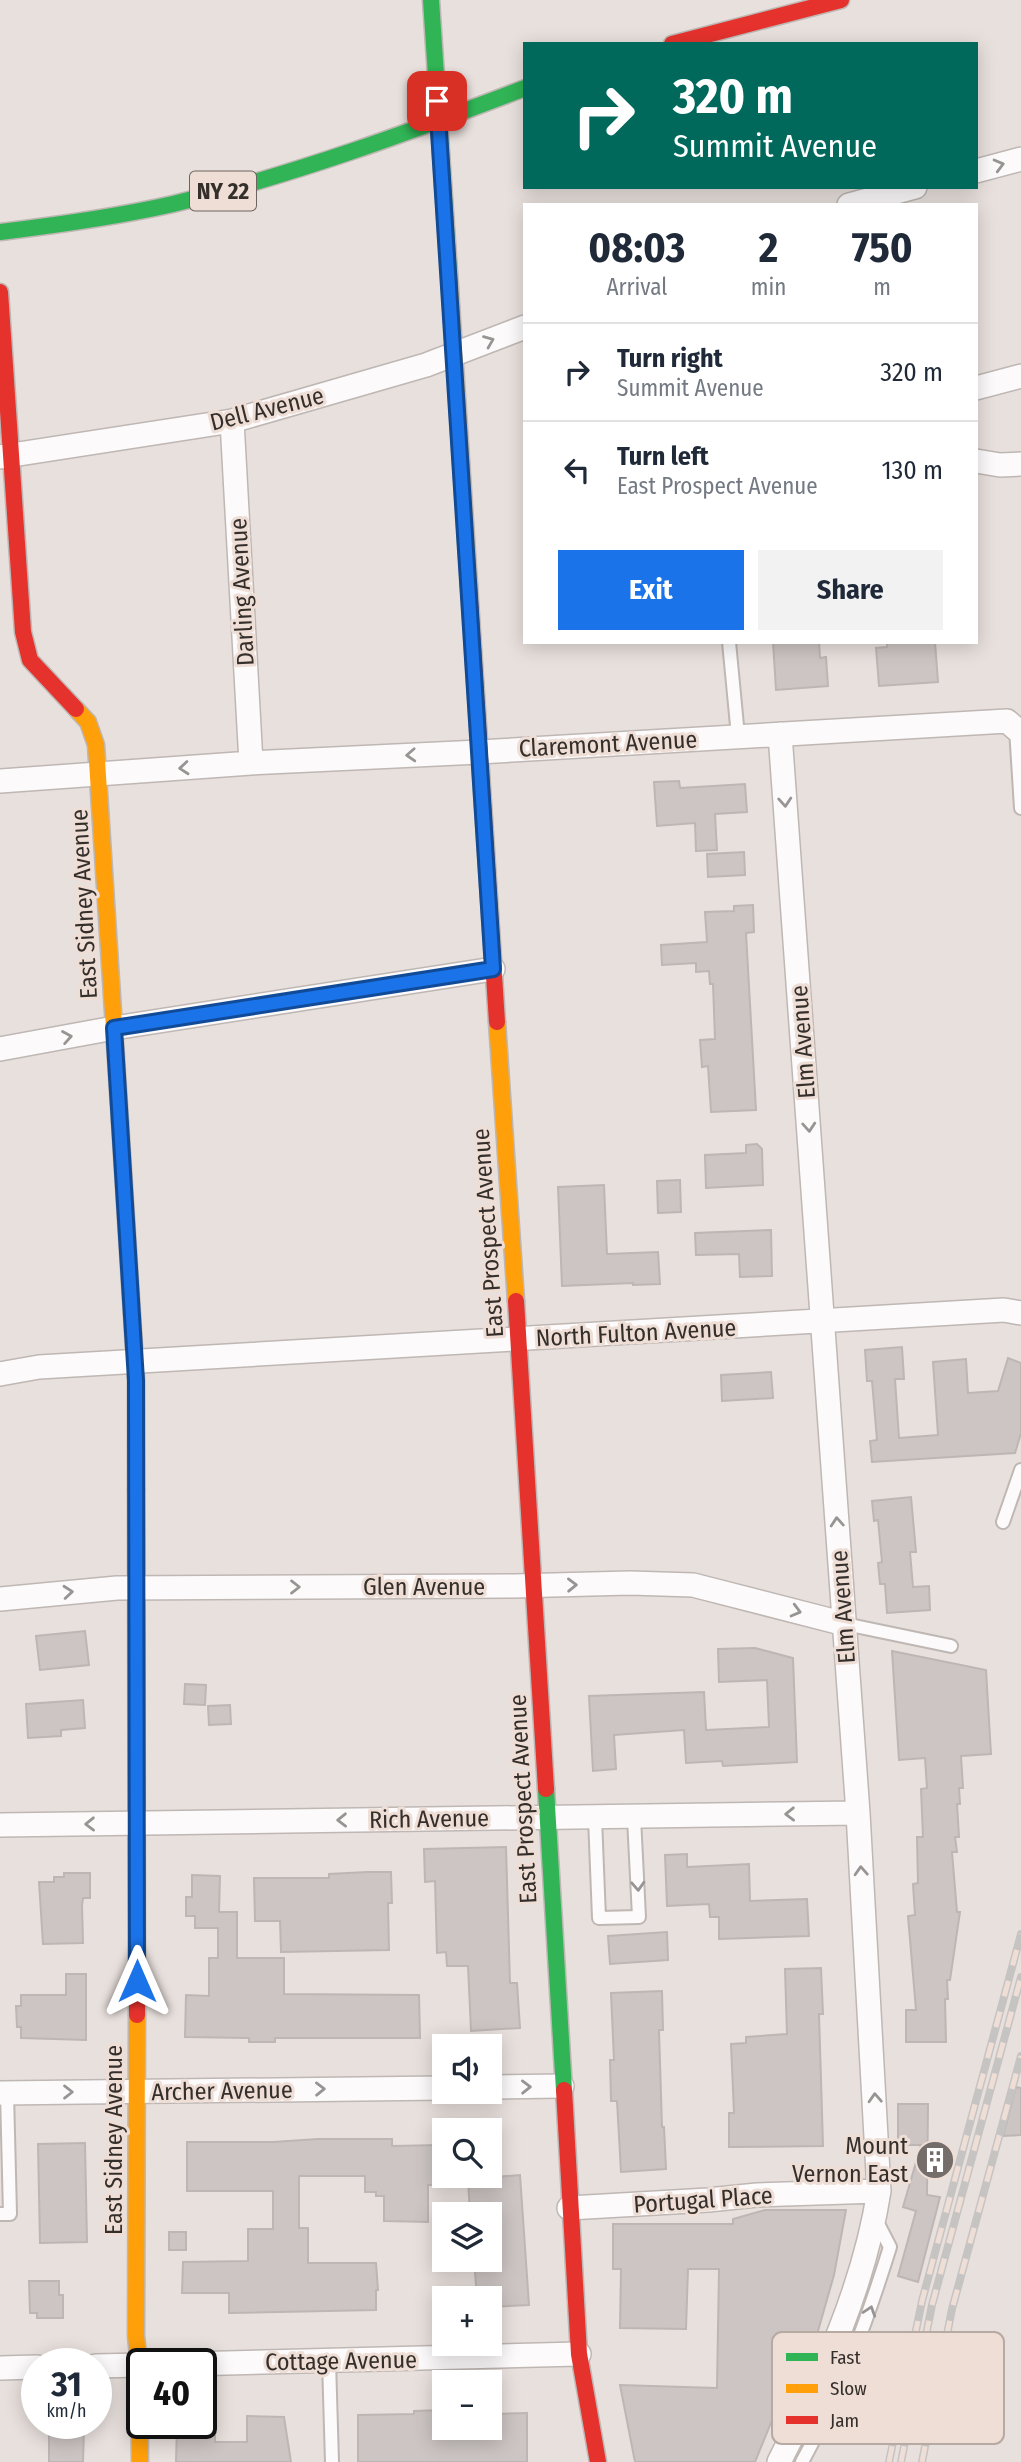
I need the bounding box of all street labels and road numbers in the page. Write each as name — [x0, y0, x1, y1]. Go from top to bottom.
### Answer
road number: NY 22 — [190, 172, 256, 210]
street label: Dell Avenue — [207, 381, 327, 437]
street label: Darling Avenue — [224, 517, 260, 667]
street label: Claremont Avenue — [518, 725, 698, 763]
street label: East Sidney Avenue — [65, 808, 103, 1000]
street label: Elm Avenue — [785, 984, 821, 1100]
street label: East Prospect Avenue — [467, 1128, 509, 1338]
street label: North Fulton Avenue — [535, 1314, 737, 1352]
street label: Elm Avenue — [825, 1549, 861, 1665]
street label: Glen Avenue — [363, 1573, 485, 1601]
street label: East Prospect Avenue — [504, 1694, 542, 1904]
street label: Rich Avenue — [369, 1804, 489, 1834]
street label: East Sidney Avenue — [100, 2045, 128, 2235]
street label: Archer Avenue — [151, 2076, 293, 2106]
street label: Portugal Place — [632, 2181, 774, 2219]
street label: Cottage Avenue — [265, 2346, 417, 2376]

